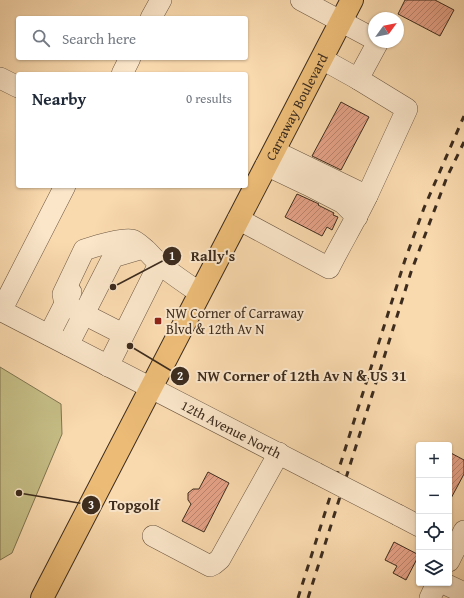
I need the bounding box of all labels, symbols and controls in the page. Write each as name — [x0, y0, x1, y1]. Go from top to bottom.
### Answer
north arrow — [368, 12, 404, 48]
search box — [16, 16, 248, 60]
icon: search — [30, 27, 52, 49]
text: Search here — [62, 28, 136, 49]
street label: Carraway Boulevard — [260, 50, 333, 164]
text: Nearby — [32, 86, 86, 111]
text: 0 results — [186, 89, 232, 108]
callout: Rally's — [162, 242, 243, 269]
text: Rally's — [191, 245, 235, 266]
text: 1 — [169, 247, 175, 264]
place label: NW Corner of Carraway Blvd & 12th Av N — [166, 303, 304, 339]
marker: NW Corner of Carraway Blvd & 12th Av N — [153, 316, 163, 326]
callout: NW Corner of 12th Av N & US 31 — [170, 363, 415, 390]
text: NW Corner of 12th Av N & US 31 — [197, 365, 407, 386]
text: 2 — [177, 367, 183, 384]
street label: 12th Avenue North — [177, 395, 285, 463]
map controls — [416, 442, 452, 586]
button: + — [416, 442, 452, 478]
button: − — [416, 478, 452, 514]
callout: Topgolf — [81, 492, 168, 519]
text: Topgolf — [109, 494, 161, 515]
text: 3 — [88, 496, 94, 513]
button: locate — [416, 514, 452, 550]
button: layers — [416, 550, 452, 586]

